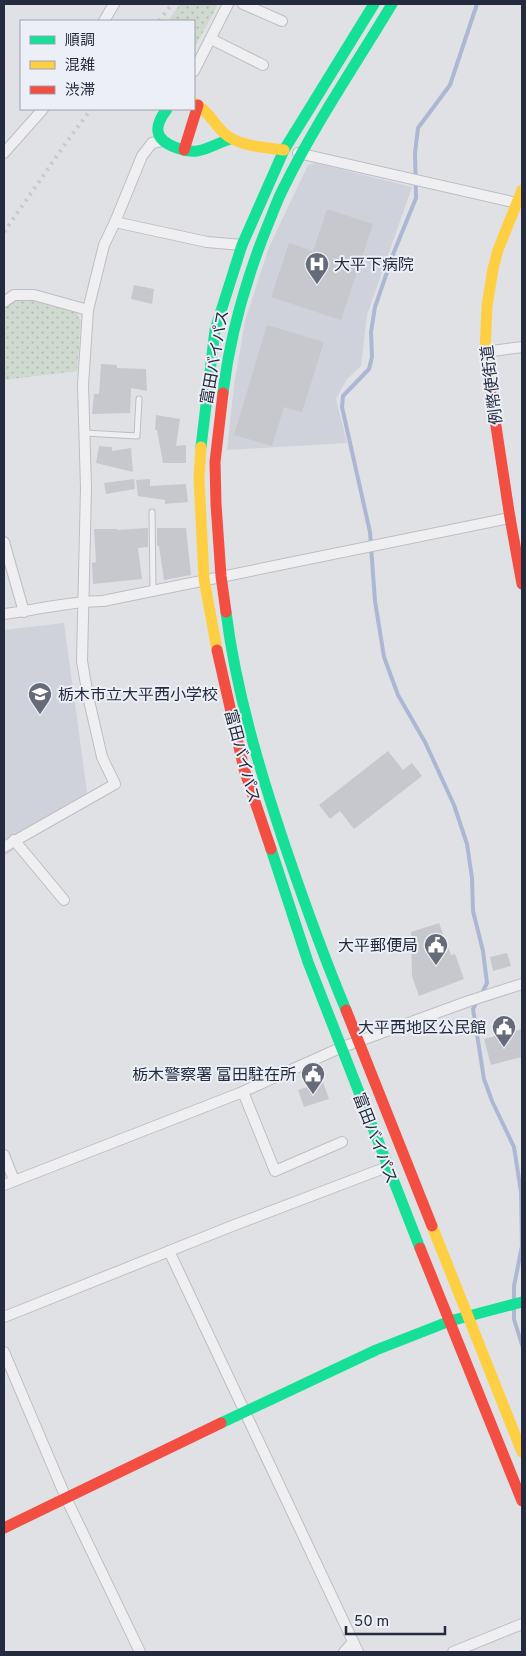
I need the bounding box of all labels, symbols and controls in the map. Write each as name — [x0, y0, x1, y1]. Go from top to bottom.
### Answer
legend — [20, 20, 195, 110]
text: 順調 — [65, 32, 95, 51]
text: 混雑 — [65, 57, 95, 76]
text: 渋滞 — [65, 82, 95, 101]
hospital icon: 大平下病院 — [304, 251, 330, 285]
place label: 大平下病院 — [334, 256, 414, 276]
street label: 富田バイパス — [198, 308, 234, 406]
street label: 例幣使街道 — [478, 344, 508, 426]
school or university icon: 栃木市立大平西小学校 — [27, 681, 53, 715]
place label: 栃木市立大平西小学校 — [58, 686, 218, 706]
street label: 富田バイパス — [219, 708, 263, 805]
public building icon: 大平郵便局 — [423, 932, 449, 966]
place label: 大平郵便局 — [338, 937, 418, 957]
public building icon: 大平西地区公民館 — [491, 1014, 517, 1048]
place label: 大平西地区公民館 — [358, 1019, 486, 1039]
public building icon: 栃木警察署 富田駐在所 — [300, 1061, 326, 1095]
place label: 栃木警察署 富田駐在所 — [132, 1066, 296, 1086]
street label: 富田バイパス — [348, 1090, 401, 1187]
scale bar — [346, 1604, 445, 1636]
text: 50 m — [354, 1613, 389, 1632]

